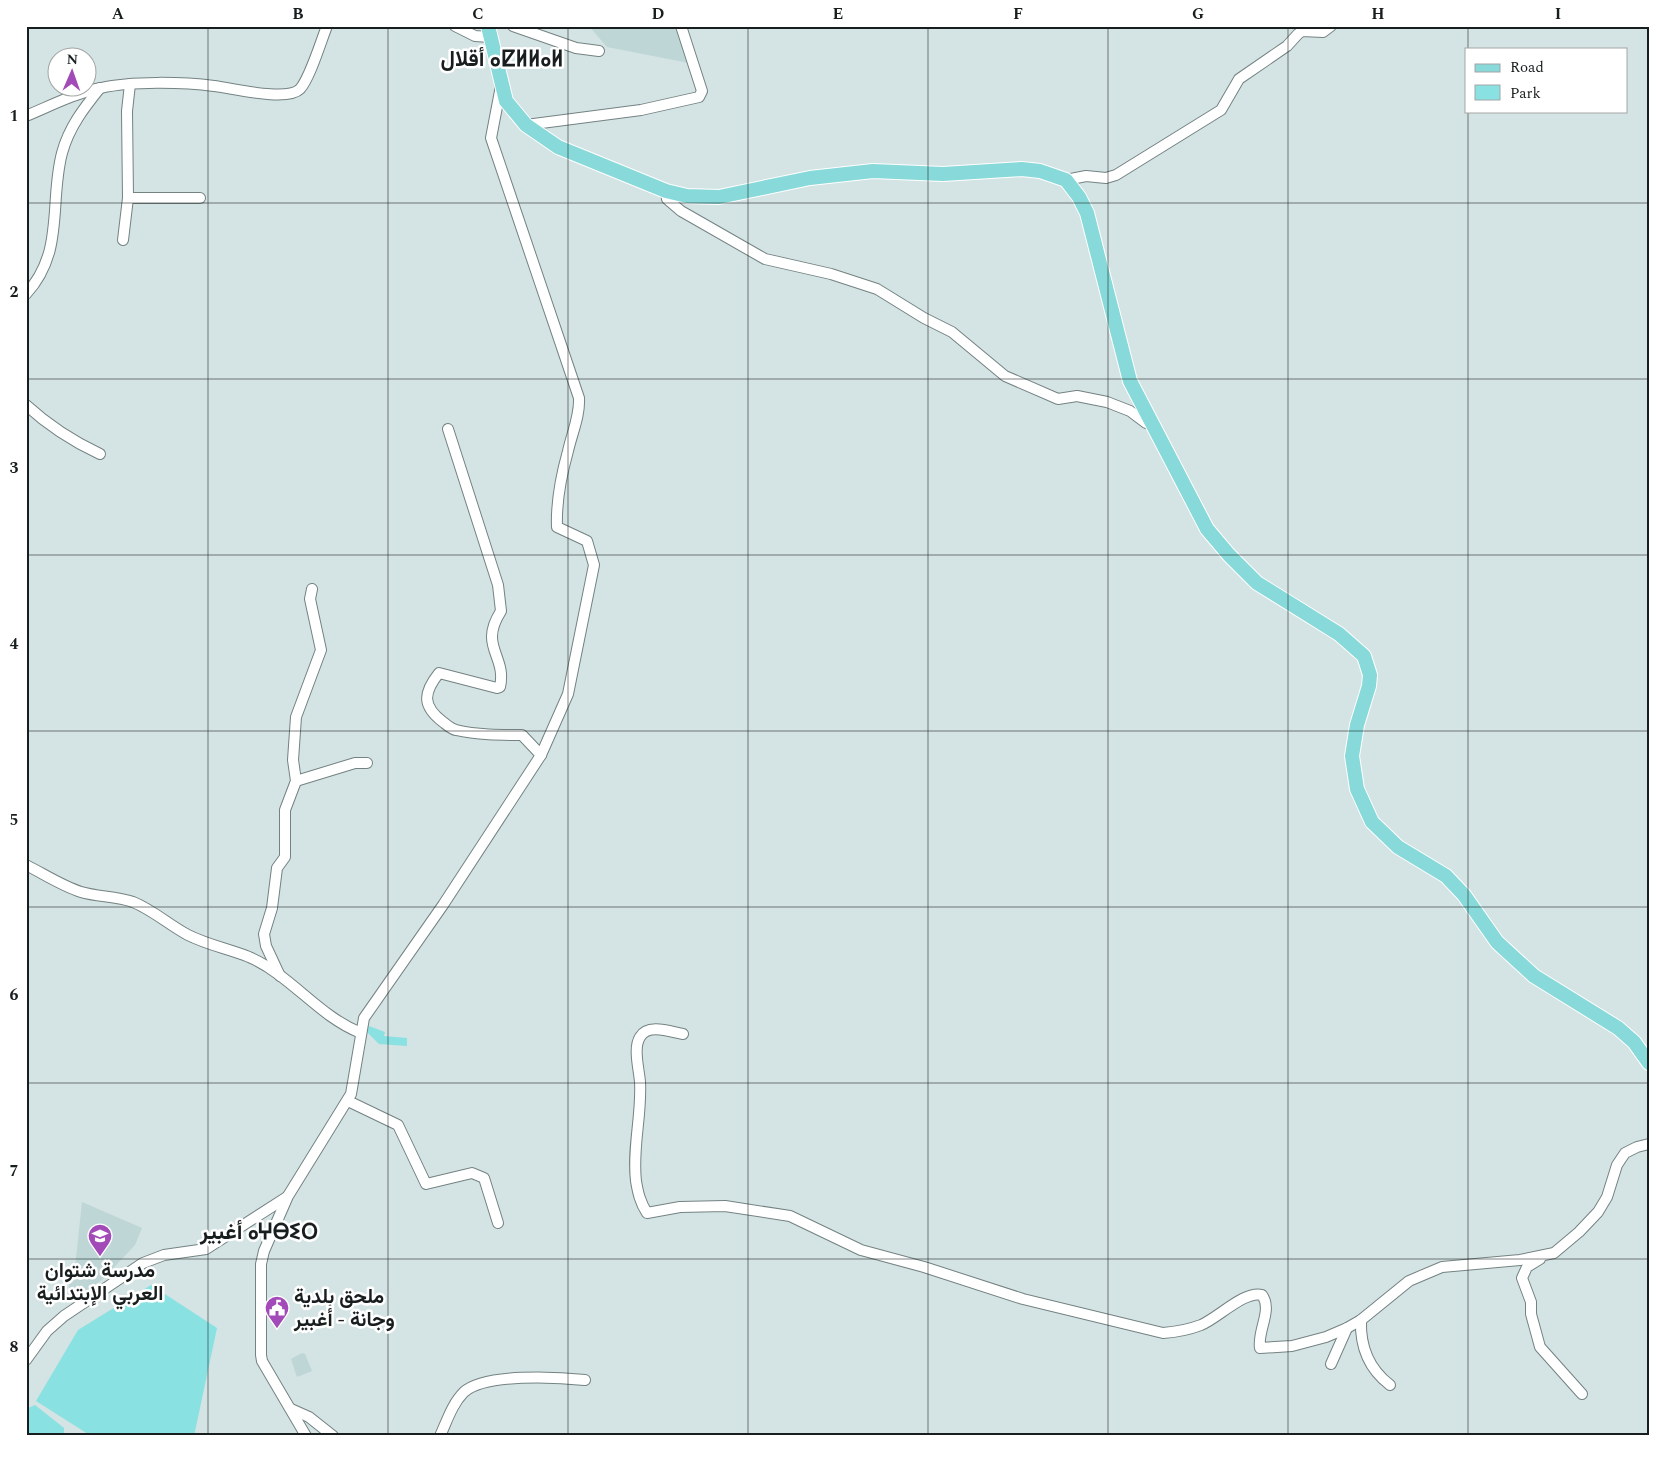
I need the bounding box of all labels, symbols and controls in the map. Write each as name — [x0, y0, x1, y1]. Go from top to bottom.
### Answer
text: A — [112, 2, 125, 26]
text: B — [292, 2, 304, 26]
text: C — [472, 2, 484, 26]
text: D — [652, 2, 665, 26]
text: E — [833, 2, 843, 26]
text: F — [1013, 2, 1023, 26]
text: G — [1192, 2, 1204, 26]
text: H — [1371, 2, 1385, 26]
text: I — [1555, 2, 1561, 26]
district label: أقلال ⴰⵇⵍⵍⴰⵍ — [440, 43, 564, 76]
north arrow — [48, 48, 98, 98]
legend — [1465, 48, 1628, 112]
text: N — [66, 49, 79, 70]
text: Road — [1510, 56, 1544, 79]
text: Park — [1510, 82, 1541, 105]
text: 1 — [10, 104, 18, 128]
text: 2 — [10, 280, 19, 304]
text: 3 — [10, 456, 19, 480]
text: 4 — [10, 632, 19, 656]
text: 5 — [10, 808, 18, 832]
text: 6 — [10, 983, 19, 1007]
text: 7 — [10, 1159, 19, 1183]
district label: أغبير ⴰⵖⴱⵉⵔ — [199, 1216, 318, 1249]
school or university icon: مدرسة شتوان العربي الإبتدائية — [87, 1223, 113, 1257]
place label: مدرسة شتوان العربي الإبتدائية — [37, 1256, 163, 1310]
place label: ملحق بلدية وجانة - أغبير — [293, 1282, 395, 1335]
public building icon: ملحق بلدية وجانة - أغبير — [264, 1295, 290, 1329]
text: 8 — [10, 1335, 19, 1359]

